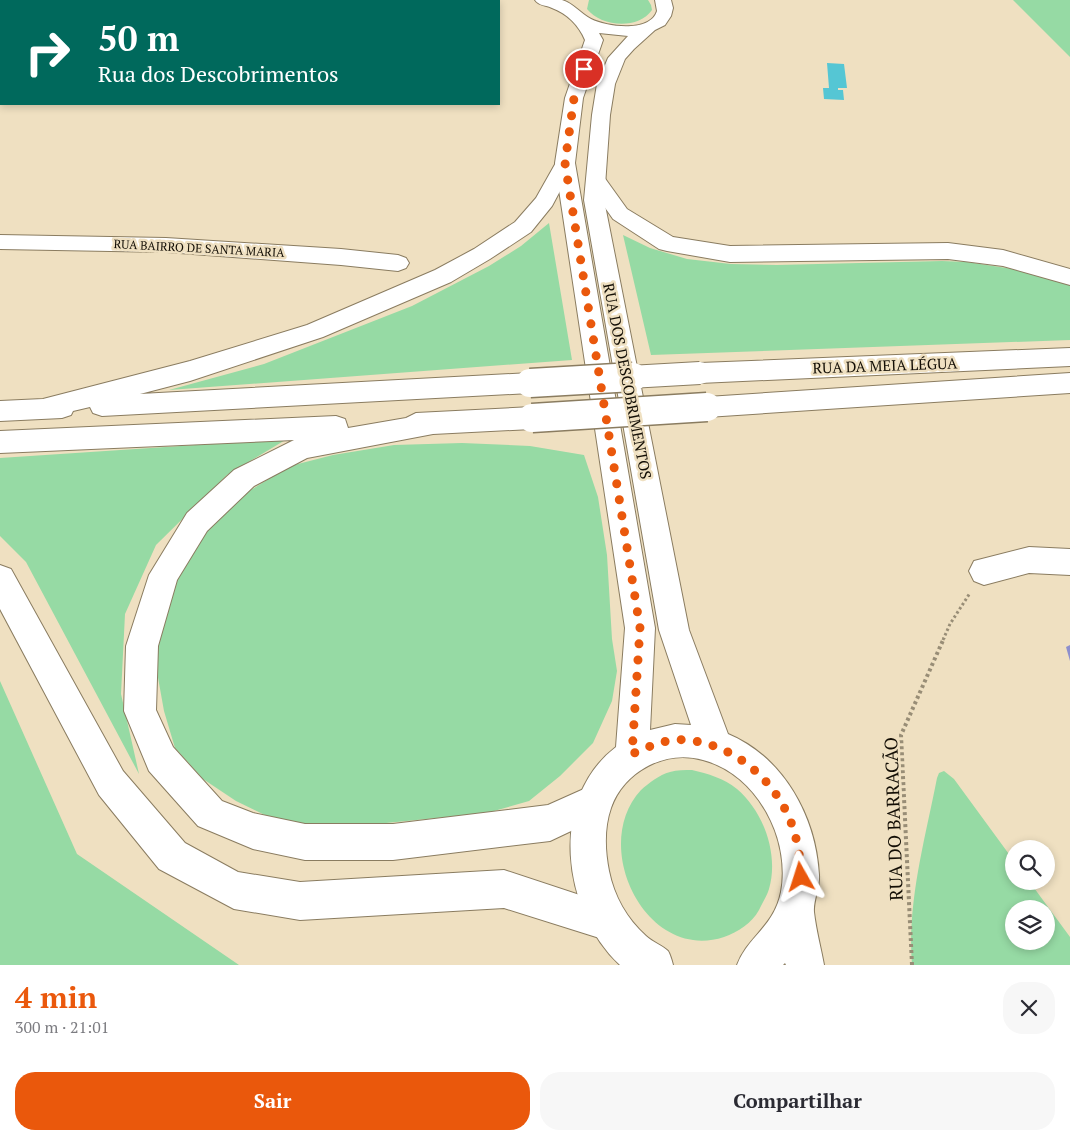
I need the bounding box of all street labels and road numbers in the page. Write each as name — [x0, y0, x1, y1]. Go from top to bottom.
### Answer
street label: RUA BAIRRO DE SANTA MARIA — [113, 236, 286, 260]
street label: RUA DOS DESCOBRIMENTOS — [599, 281, 657, 481]
street label: RUA DA MEIA LÉGUA — [812, 352, 959, 378]
street label: RUA DO BARRACÃO — [878, 737, 908, 901]

